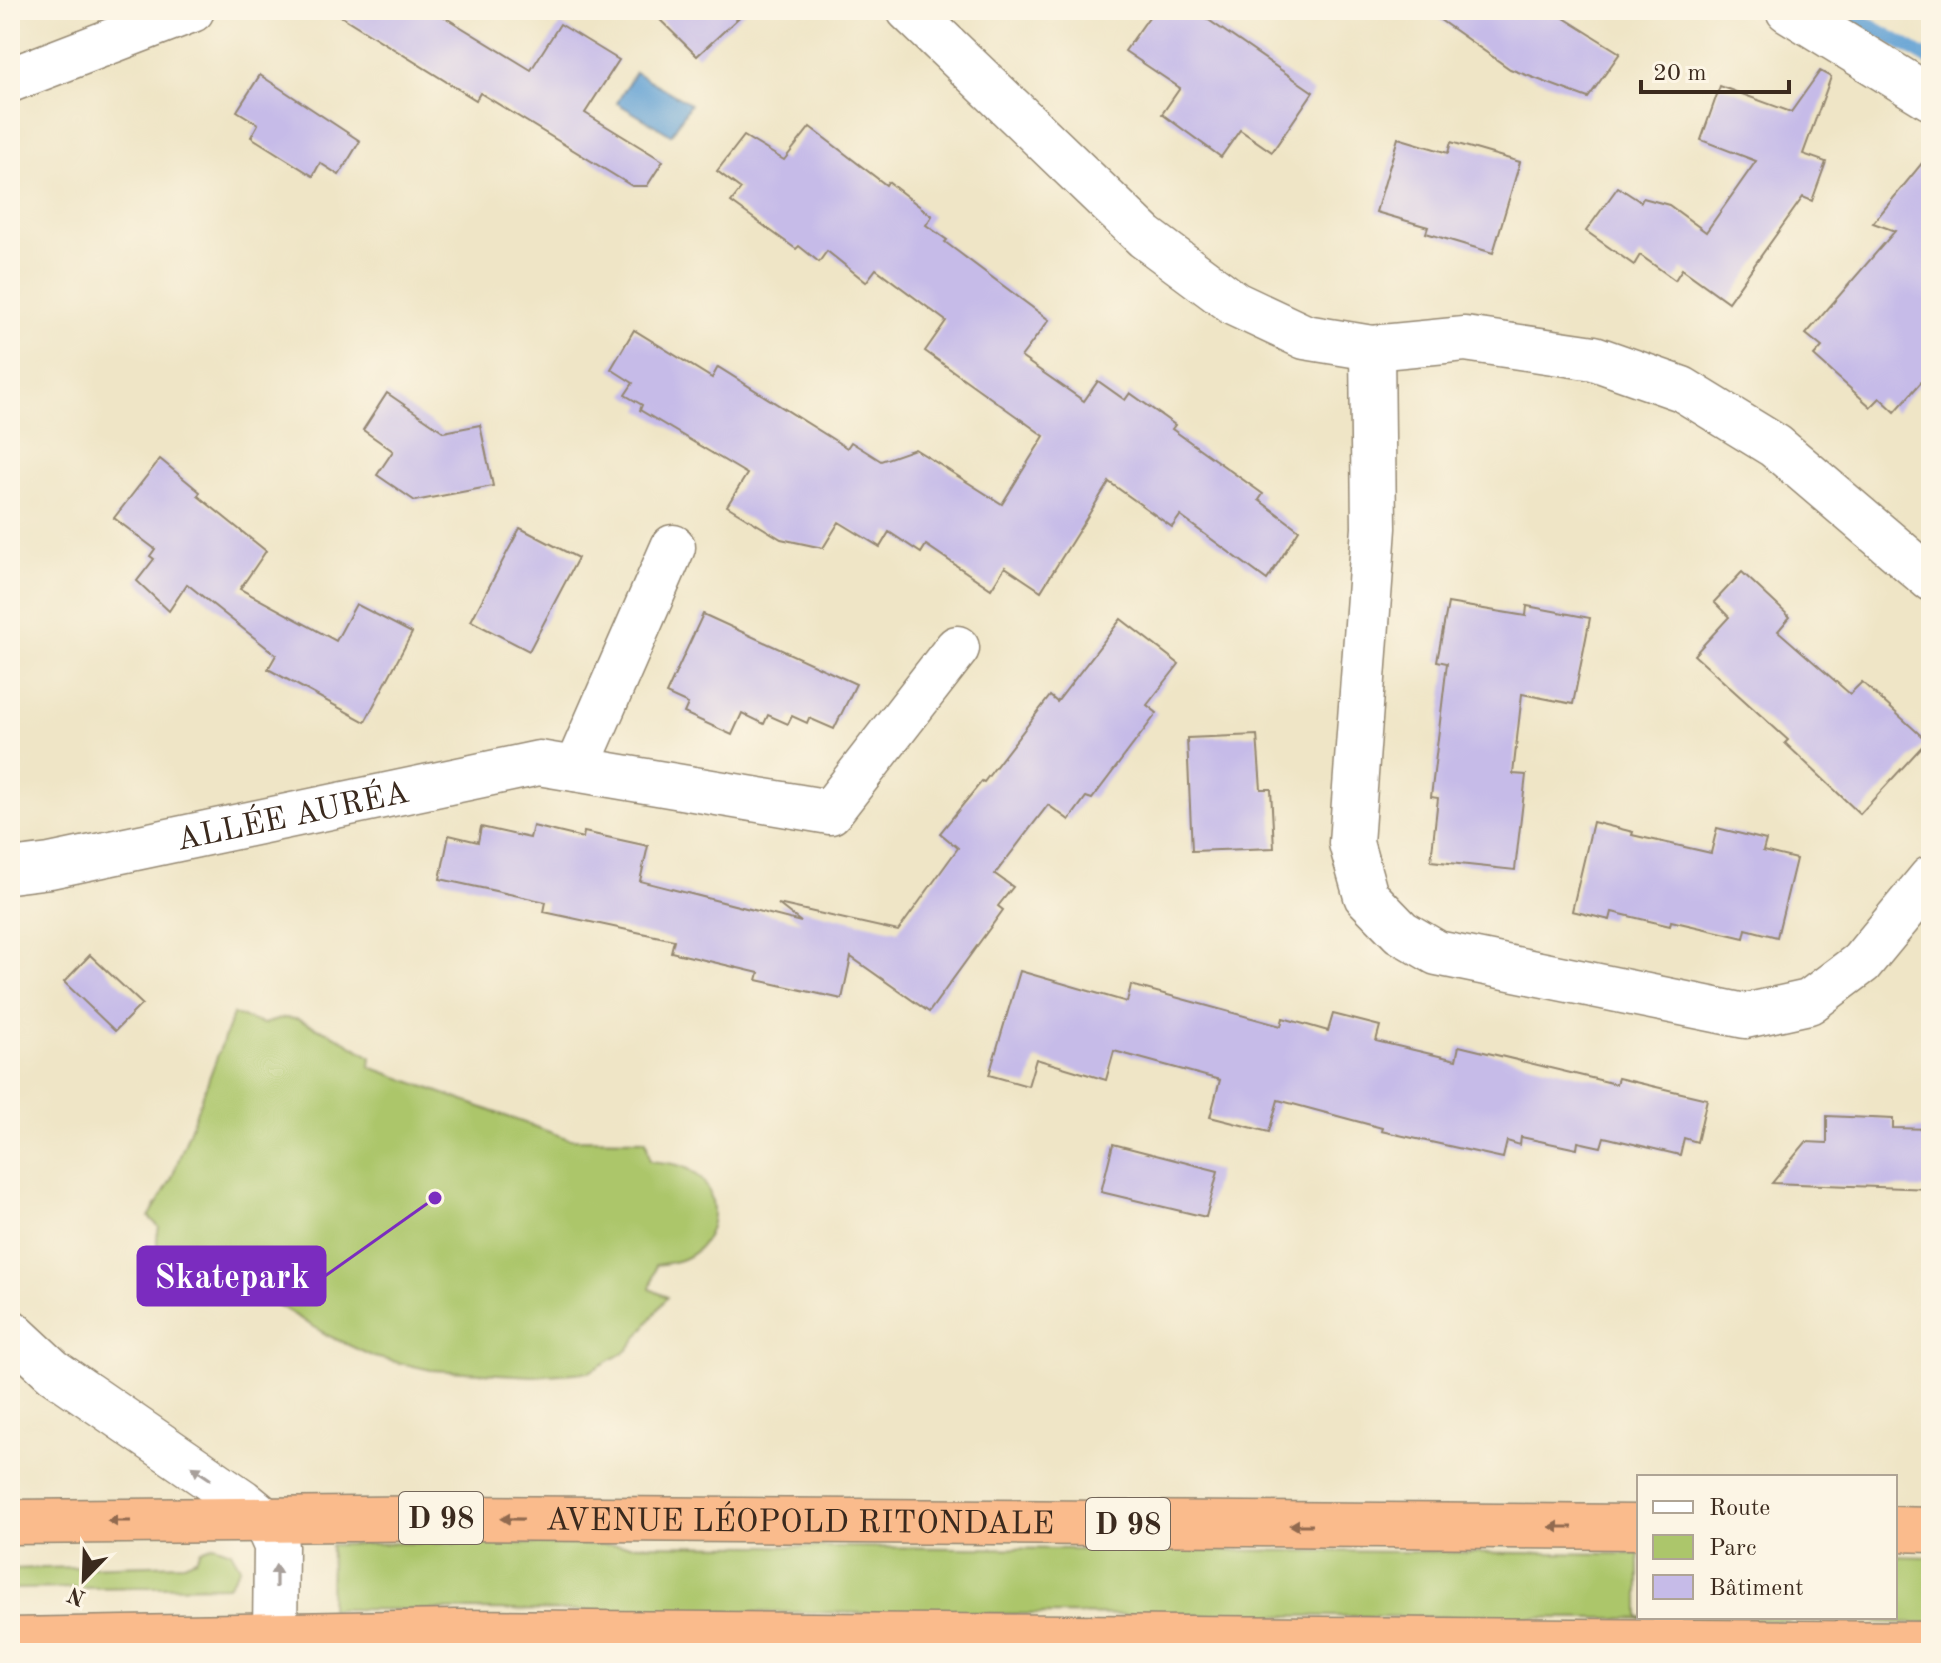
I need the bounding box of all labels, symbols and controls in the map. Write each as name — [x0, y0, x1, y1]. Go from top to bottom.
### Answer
scale bar — [1641, 44, 1789, 94]
text: 20 m — [1653, 62, 1707, 86]
street label: ALLÉE AURÉA — [174, 777, 412, 858]
callout: Skatepark — [138, 1247, 325, 1305]
text: Skatepark — [154, 1262, 310, 1296]
one-way arrow — [191, 1466, 212, 1481]
legend — [1637, 1475, 1897, 1619]
road number: D 98 — [399, 1492, 483, 1544]
text: Route — [1709, 1497, 1770, 1521]
road number: D 98 — [1086, 1498, 1170, 1550]
street label: AVENUE LÉOPOLD RITONDALE — [546, 1501, 1054, 1542]
one-way arrow — [499, 1513, 524, 1525]
one-way arrow — [106, 1515, 131, 1527]
one-way arrow — [1288, 1519, 1313, 1531]
one-way arrow — [1548, 1521, 1573, 1533]
text: Parc — [1709, 1537, 1756, 1561]
north arrow — [44, 1539, 124, 1619]
one-way arrow — [270, 1563, 282, 1588]
text: Bâtiment — [1709, 1577, 1804, 1601]
text: N — [65, 1582, 89, 1609]

